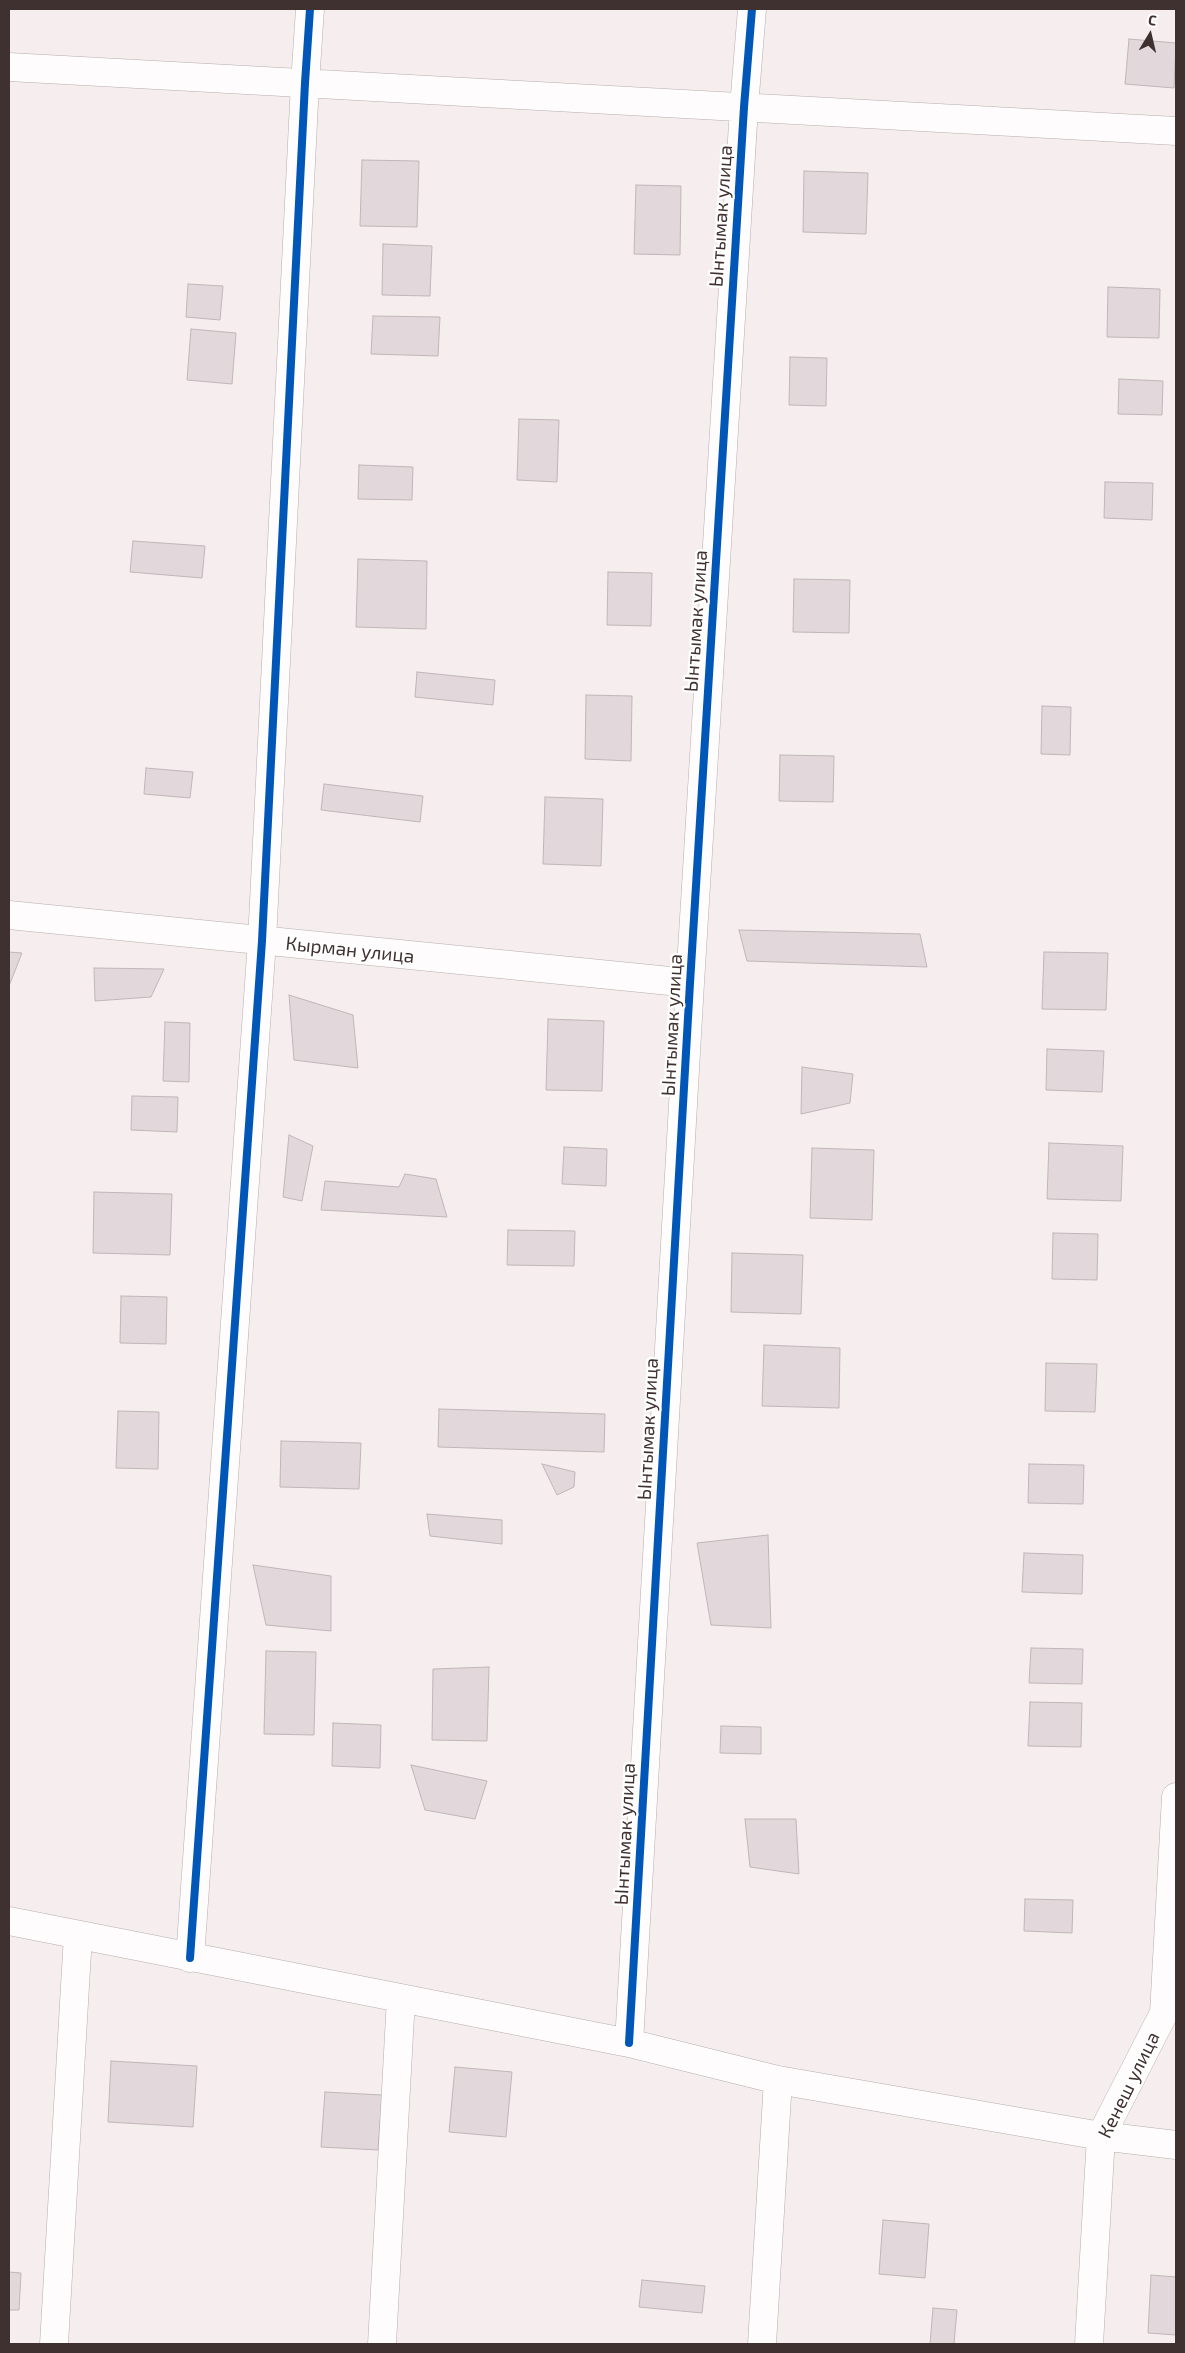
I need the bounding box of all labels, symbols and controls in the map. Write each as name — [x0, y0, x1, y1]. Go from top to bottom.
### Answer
north arrow — [1125, 10, 1175, 60]
text: С — [1147, 11, 1158, 29]
street label: Ынтымак улица — [705, 144, 737, 288]
street label: Ынтымак улица — [680, 549, 712, 693]
street label: Кырман улица — [285, 932, 415, 968]
street label: Ынтымак улица — [657, 953, 687, 1097]
street label: Ынтымак улица — [633, 1357, 663, 1501]
street label: Ынтымак улица — [610, 1762, 640, 1906]
street label: Кенеш улица — [1093, 2028, 1165, 2142]

